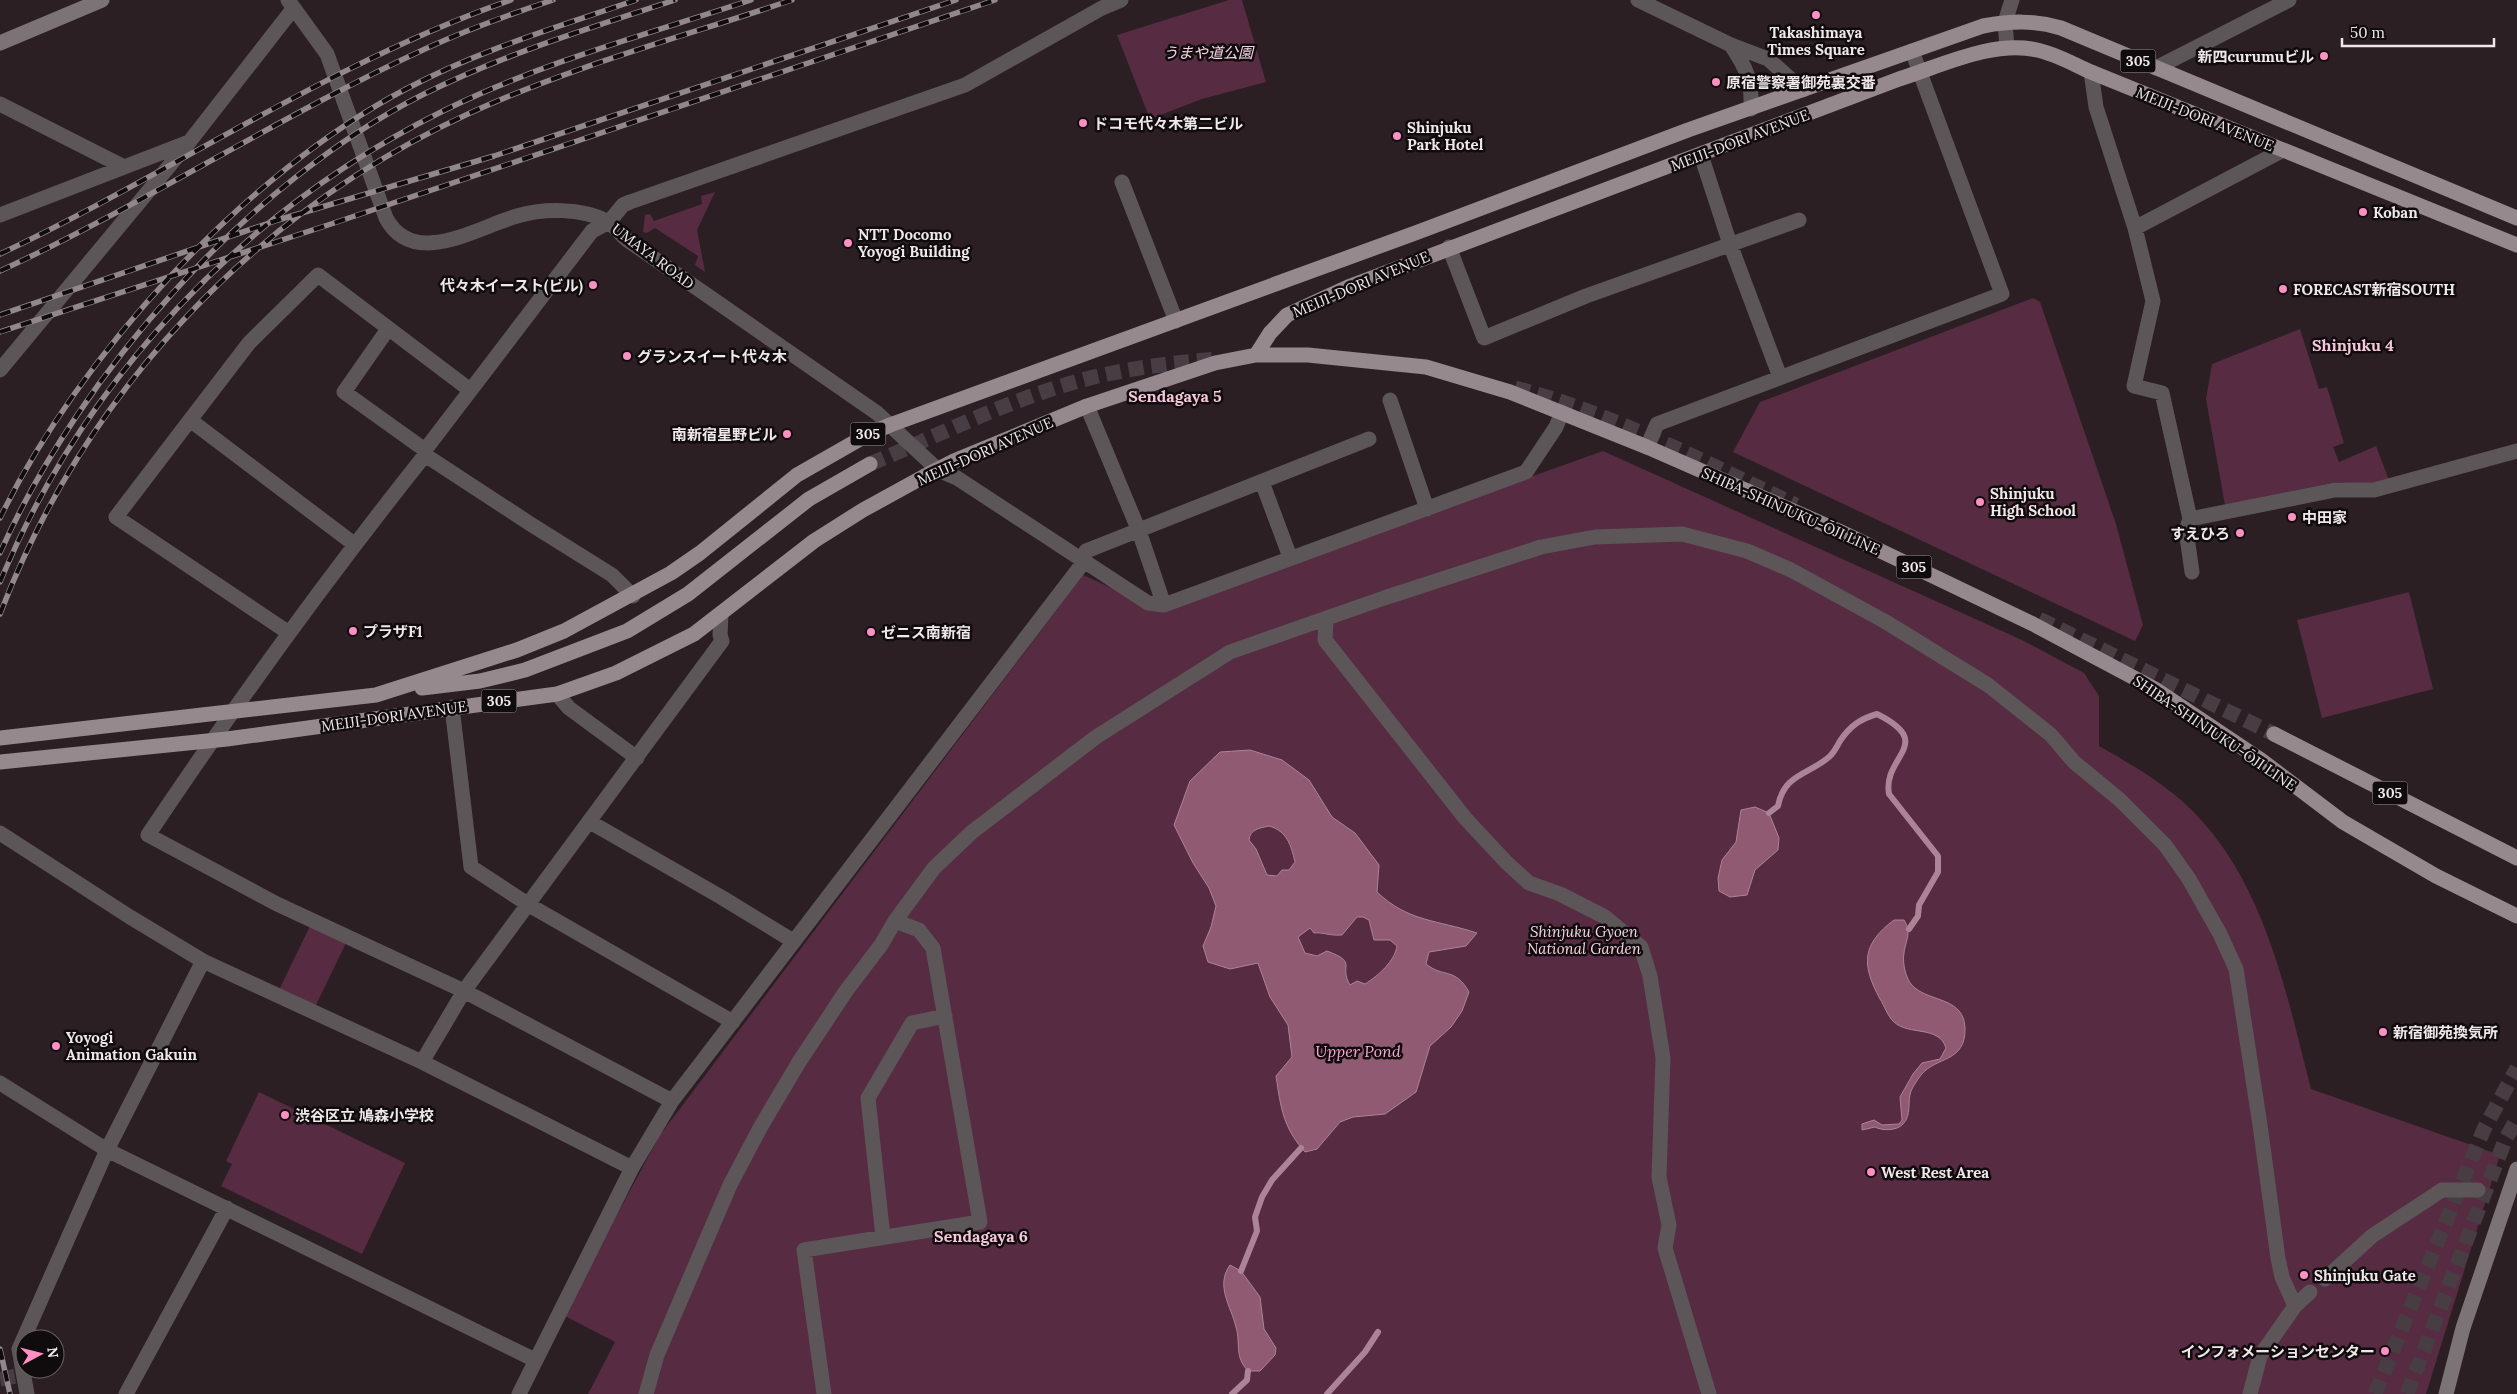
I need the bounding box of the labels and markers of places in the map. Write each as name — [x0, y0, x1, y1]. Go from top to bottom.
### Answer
marker: Takashimaya Times Square — [1810, 9, 1822, 21]
place label: Takashimaya Times Square — [1767, 23, 1865, 59]
place label: 新四curumuビル — [2197, 47, 2314, 66]
marker: 新四curumuビル — [2318, 50, 2330, 62]
place label: 原宿警察署御苑裏交番 — [1726, 73, 1876, 92]
marker: 原宿警察署御苑裏交番 — [1710, 76, 1722, 88]
place label: ドコモ代々木第二ビル — [1093, 114, 1243, 133]
marker: ドコモ代々木第二ビル — [1077, 117, 1089, 129]
place label: Shinjuku Park Hotel — [1407, 118, 1484, 154]
marker: Shinjuku Park Hotel — [1391, 130, 1403, 142]
place label: Koban — [2373, 203, 2418, 222]
marker: Koban — [2357, 206, 2369, 218]
place label: NTT Docomo Yoyogi Building — [858, 225, 970, 261]
marker: NTT Docomo Yoyogi Building — [842, 237, 854, 249]
place label: 代々木イースト(ビル) — [440, 276, 584, 296]
marker: 代々木イースト(ビル) — [587, 279, 599, 291]
place label: FORECAST新宿SOUTH — [2293, 280, 2455, 299]
marker: FORECAST新宿SOUTH — [2277, 283, 2289, 295]
place label: グランスイート代々木 — [637, 347, 787, 366]
marker: グランスイート代々木 — [621, 350, 633, 362]
place label: 南新宿星野ビル — [672, 425, 777, 444]
marker: 南新宿星野ビル — [781, 428, 793, 440]
place label: Shinjuku High School — [1990, 484, 2076, 520]
marker: Shinjuku High School — [1974, 496, 1986, 508]
place label: 中田家 — [2302, 508, 2347, 527]
marker: 中田家 — [2286, 511, 2298, 523]
place label: すえひろ — [2170, 524, 2230, 543]
marker: すえひろ — [2234, 527, 2246, 539]
place label: プラザF1 — [363, 622, 423, 641]
place label: ゼニス南新宿 — [881, 623, 971, 642]
marker: プラザF1 — [347, 625, 359, 637]
marker: ゼニス南新宿 — [865, 626, 877, 638]
place label: 新宿御苑換気所 — [2393, 1023, 2498, 1042]
marker: 新宿御苑換気所 — [2377, 1026, 2389, 1038]
place label: Yoyogi Animation Gakuin — [66, 1028, 197, 1064]
marker: Yoyogi Animation Gakuin — [50, 1040, 62, 1052]
place label: 渋谷区立 鳩森小学校 — [295, 1106, 434, 1125]
marker: 渋谷区立 鳩森小学校 — [279, 1109, 291, 1121]
place label: West Rest Area — [1881, 1163, 1989, 1182]
marker: West Rest Area — [1865, 1166, 1877, 1178]
place label: Shinjuku Gate — [2314, 1266, 2416, 1285]
marker: Shinjuku Gate — [2298, 1269, 2310, 1281]
place label: インフォメーションセンター — [2181, 1342, 2375, 1361]
marker: インフォメーションセンター — [2379, 1345, 2391, 1357]

